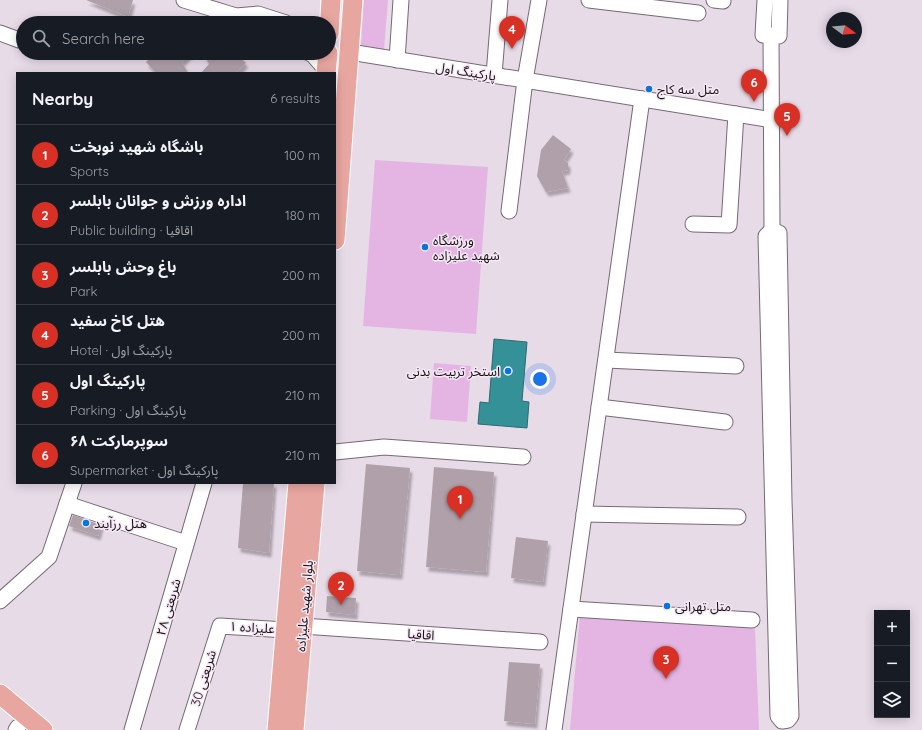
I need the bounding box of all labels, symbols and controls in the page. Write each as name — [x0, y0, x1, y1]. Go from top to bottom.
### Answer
north arrow — [826, 12, 862, 48]
search box — [16, 16, 336, 60]
pin: 4 — [499, 16, 525, 49]
icon: search — [30, 27, 52, 49]
text: Search here — [62, 29, 145, 48]
street label: پارکینگ اول — [434, 58, 497, 86]
pin: 6 — [741, 69, 767, 102]
place label: متل سه کاج — [657, 81, 719, 100]
marker: متل سه کاج — [644, 84, 654, 94]
text: Nearby — [32, 88, 93, 109]
text: 6 results — [270, 90, 320, 106]
pin: 5 — [774, 103, 800, 136]
text: باشگاه شهید نوبخت — [70, 137, 203, 156]
text: 1 — [42, 147, 48, 163]
text: 100 m — [284, 147, 320, 163]
text: Sports — [70, 163, 109, 179]
text: اداره ورزش و جوانان بابلسر — [70, 191, 246, 210]
text: 2 — [41, 207, 49, 223]
text: 180 m — [285, 207, 320, 223]
text: Public building · اقاقیا — [70, 222, 193, 238]
place label: ورزشگاه شهید علیزاده — [433, 232, 500, 264]
marker: ورزشگاه شهید علیزاده — [420, 242, 430, 252]
text: باغ وحش بابلسر — [70, 257, 176, 276]
text: 3 — [42, 267, 48, 283]
text: 200 m — [282, 267, 320, 283]
text: Park — [70, 283, 98, 299]
text: هتل کاخ سفید — [70, 311, 165, 330]
text: 4 — [41, 327, 49, 343]
text: 200 m — [282, 327, 320, 343]
text: Hotel · پارکینگ اول — [70, 342, 172, 358]
place label: استخر تربیت بدنی — [407, 363, 500, 380]
marker: استخر تربیت بدنی — [503, 366, 513, 376]
your location — [530, 369, 550, 389]
text: پارکینگ اول — [70, 371, 146, 390]
text: 5 — [41, 387, 49, 403]
text: 210 m — [285, 387, 320, 403]
text: Parking · پارکینگ اول — [70, 402, 186, 418]
text: سوپرمارکت ۶۸ — [70, 431, 168, 450]
text: 6 — [41, 447, 49, 463]
text: 210 m — [285, 447, 320, 463]
text: Supermarket · پارکینگ اول — [70, 462, 218, 478]
pin: 1 — [447, 486, 473, 519]
place label: هتل رزآیند — [94, 515, 147, 532]
marker: هتل رزآیند — [81, 518, 91, 528]
street label: بلوار شهید علیزاده — [292, 560, 317, 652]
pin: 2 — [328, 572, 354, 605]
street label: شریعتی ۲۸ — [152, 577, 185, 638]
place label: متل تهرانی — [675, 598, 731, 615]
marker: متل تهرانی — [662, 601, 672, 611]
map controls — [874, 610, 910, 718]
button: + — [874, 610, 910, 646]
street label: علیزاده ۱ — [229, 617, 276, 637]
street label: اقاقیا — [407, 625, 435, 643]
pin: 3 — [653, 646, 679, 679]
button: − — [874, 646, 910, 682]
street label: شریعتی 30 — [187, 648, 220, 708]
button: layers — [874, 682, 910, 718]

